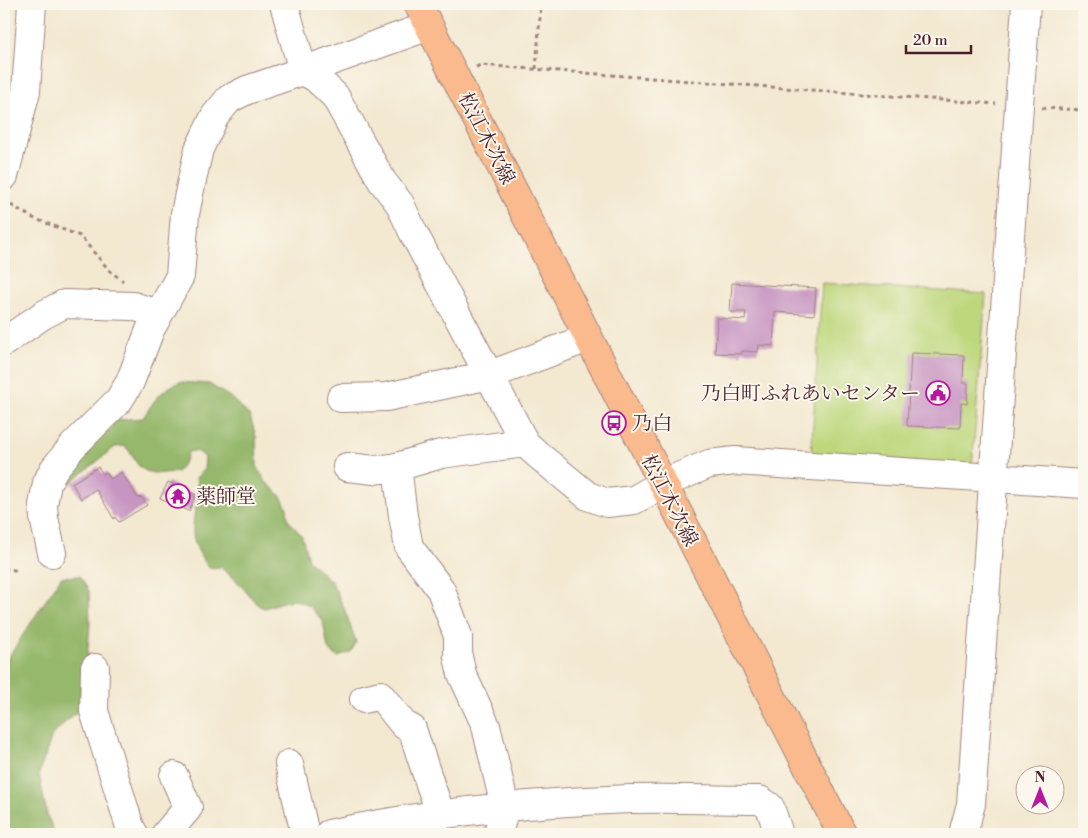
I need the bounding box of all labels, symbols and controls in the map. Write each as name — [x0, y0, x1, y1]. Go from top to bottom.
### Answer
scale bar — [906, 22, 970, 54]
text: 20 m — [913, 31, 948, 50]
street label: 松江木次線 — [452, 88, 520, 189]
public building icon: 乃白町ふれあいセンター — [925, 380, 951, 406]
place label: 乃白町ふれあいセンター — [701, 382, 920, 407]
bus stop icon: 乃白 — [601, 410, 627, 436]
place label: 乃白 — [632, 412, 672, 437]
street label: 松江木次線 — [635, 450, 703, 551]
temple icon: 薬師堂 — [165, 483, 191, 509]
place label: 薬師堂 — [196, 485, 256, 510]
north arrow — [1016, 766, 1066, 816]
text: N — [1034, 769, 1046, 787]

